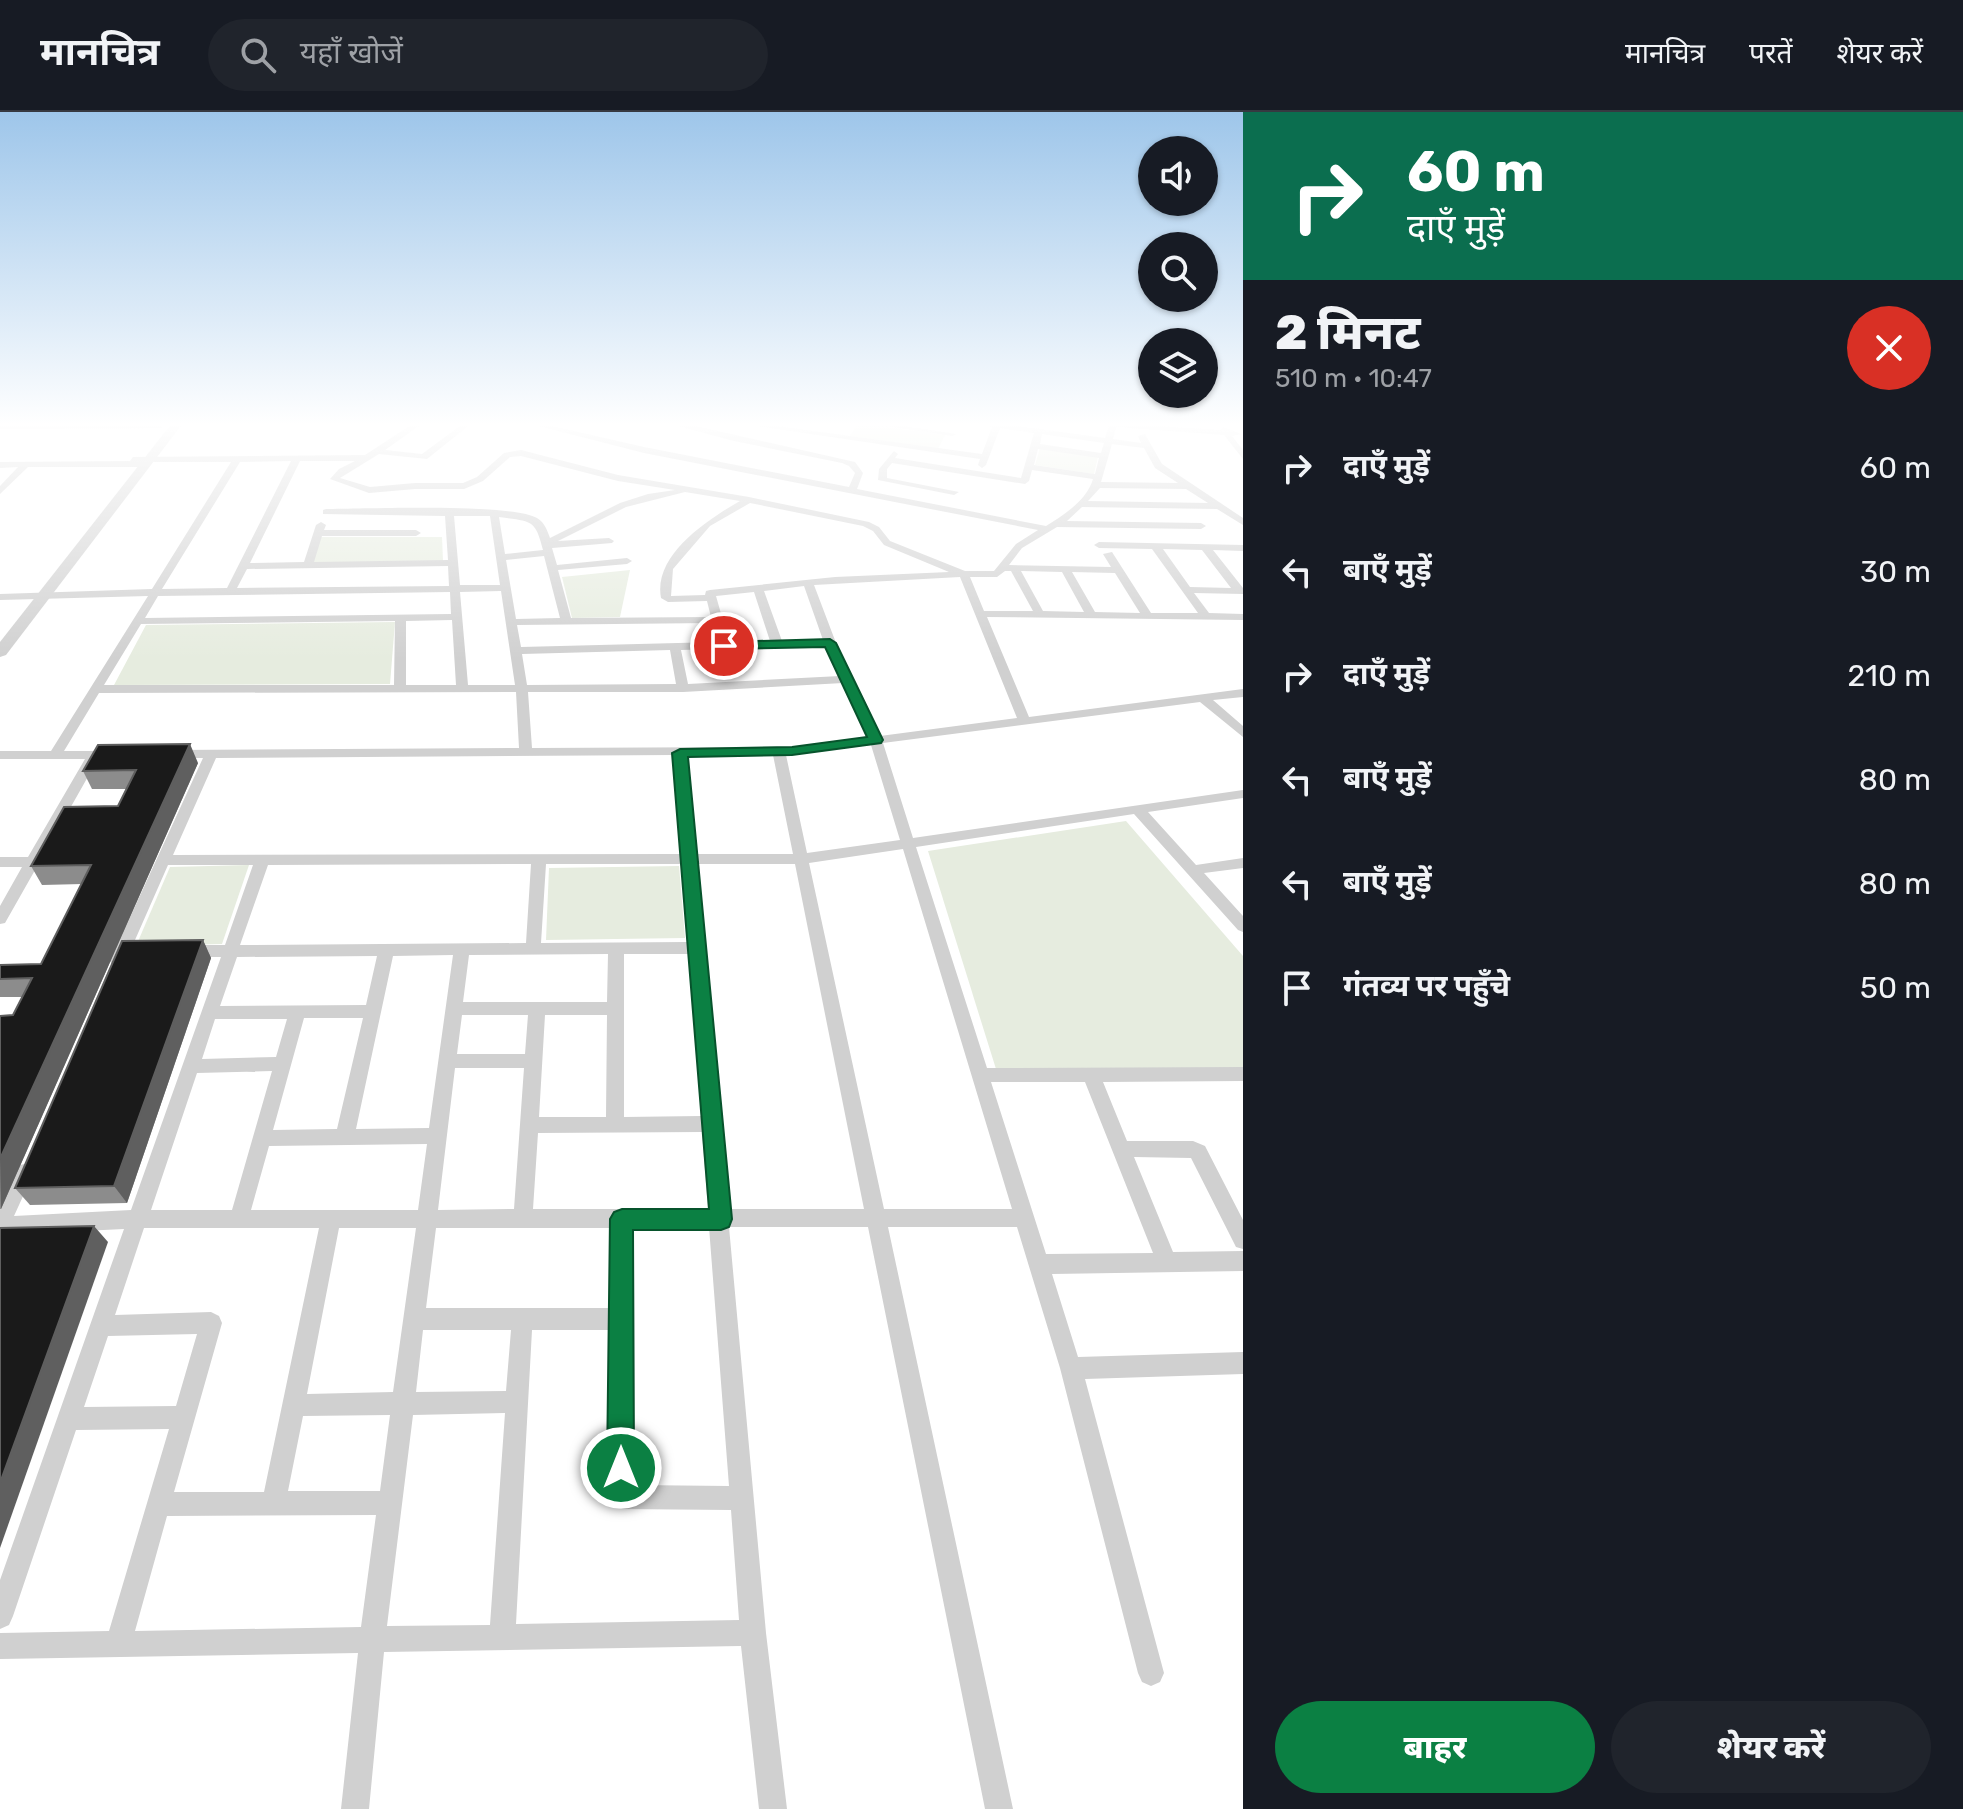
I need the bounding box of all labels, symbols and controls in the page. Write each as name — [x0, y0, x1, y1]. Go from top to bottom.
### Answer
search box — [208, 19, 768, 91]
text: मानचित्र — [40, 29, 160, 75]
icon: search — [236, 33, 280, 77]
text: यहाँ खोजें — [300, 35, 403, 71]
text: मानचित्र — [1625, 37, 1705, 70]
text: परतें — [1749, 37, 1792, 70]
text: शेयर करें — [1836, 37, 1923, 70]
map controls — [1138, 136, 1218, 408]
button: sound — [1138, 136, 1218, 216]
text: 60 m — [1407, 139, 1545, 205]
icon: right — [1275, 144, 1379, 248]
text: दाएँ मुड़ें — [1407, 206, 1505, 249]
button: search — [1138, 232, 1218, 312]
text: 2 मिनट — [1275, 304, 1420, 361]
button: close — [1847, 306, 1931, 390]
button: layers — [1138, 328, 1218, 408]
text: 510 m · 10:47 — [1275, 363, 1432, 394]
icon: right — [1275, 446, 1319, 490]
text: दाएँ मुड़ें — [1343, 448, 1430, 484]
text: 60 m — [1860, 450, 1931, 486]
icon: left — [1275, 550, 1319, 594]
text: बाएँ मुड़ें — [1343, 552, 1432, 588]
text: 30 m — [1860, 554, 1931, 590]
pin — [690, 612, 758, 680]
icon: arrive — [702, 624, 746, 668]
icon: right — [1275, 654, 1319, 698]
text: दाएँ मुड़ें — [1343, 656, 1430, 692]
text: 210 m — [1847, 658, 1931, 694]
icon: left — [1275, 758, 1319, 802]
text: बाएँ मुड़ें — [1343, 760, 1432, 796]
text: 80 m — [1859, 762, 1931, 798]
icon: left — [1275, 862, 1319, 906]
text: बाएँ मुड़ें — [1343, 864, 1432, 900]
text: 80 m — [1859, 866, 1931, 902]
icon: arrive — [1275, 966, 1319, 1010]
text: गंतव्य पर पहुँचे — [1343, 968, 1510, 1004]
text: 50 m — [1860, 970, 1931, 1006]
position arrow — [579, 1426, 663, 1510]
button: बाहर — [1275, 1701, 1595, 1793]
button: शेयर करें — [1611, 1701, 1931, 1793]

